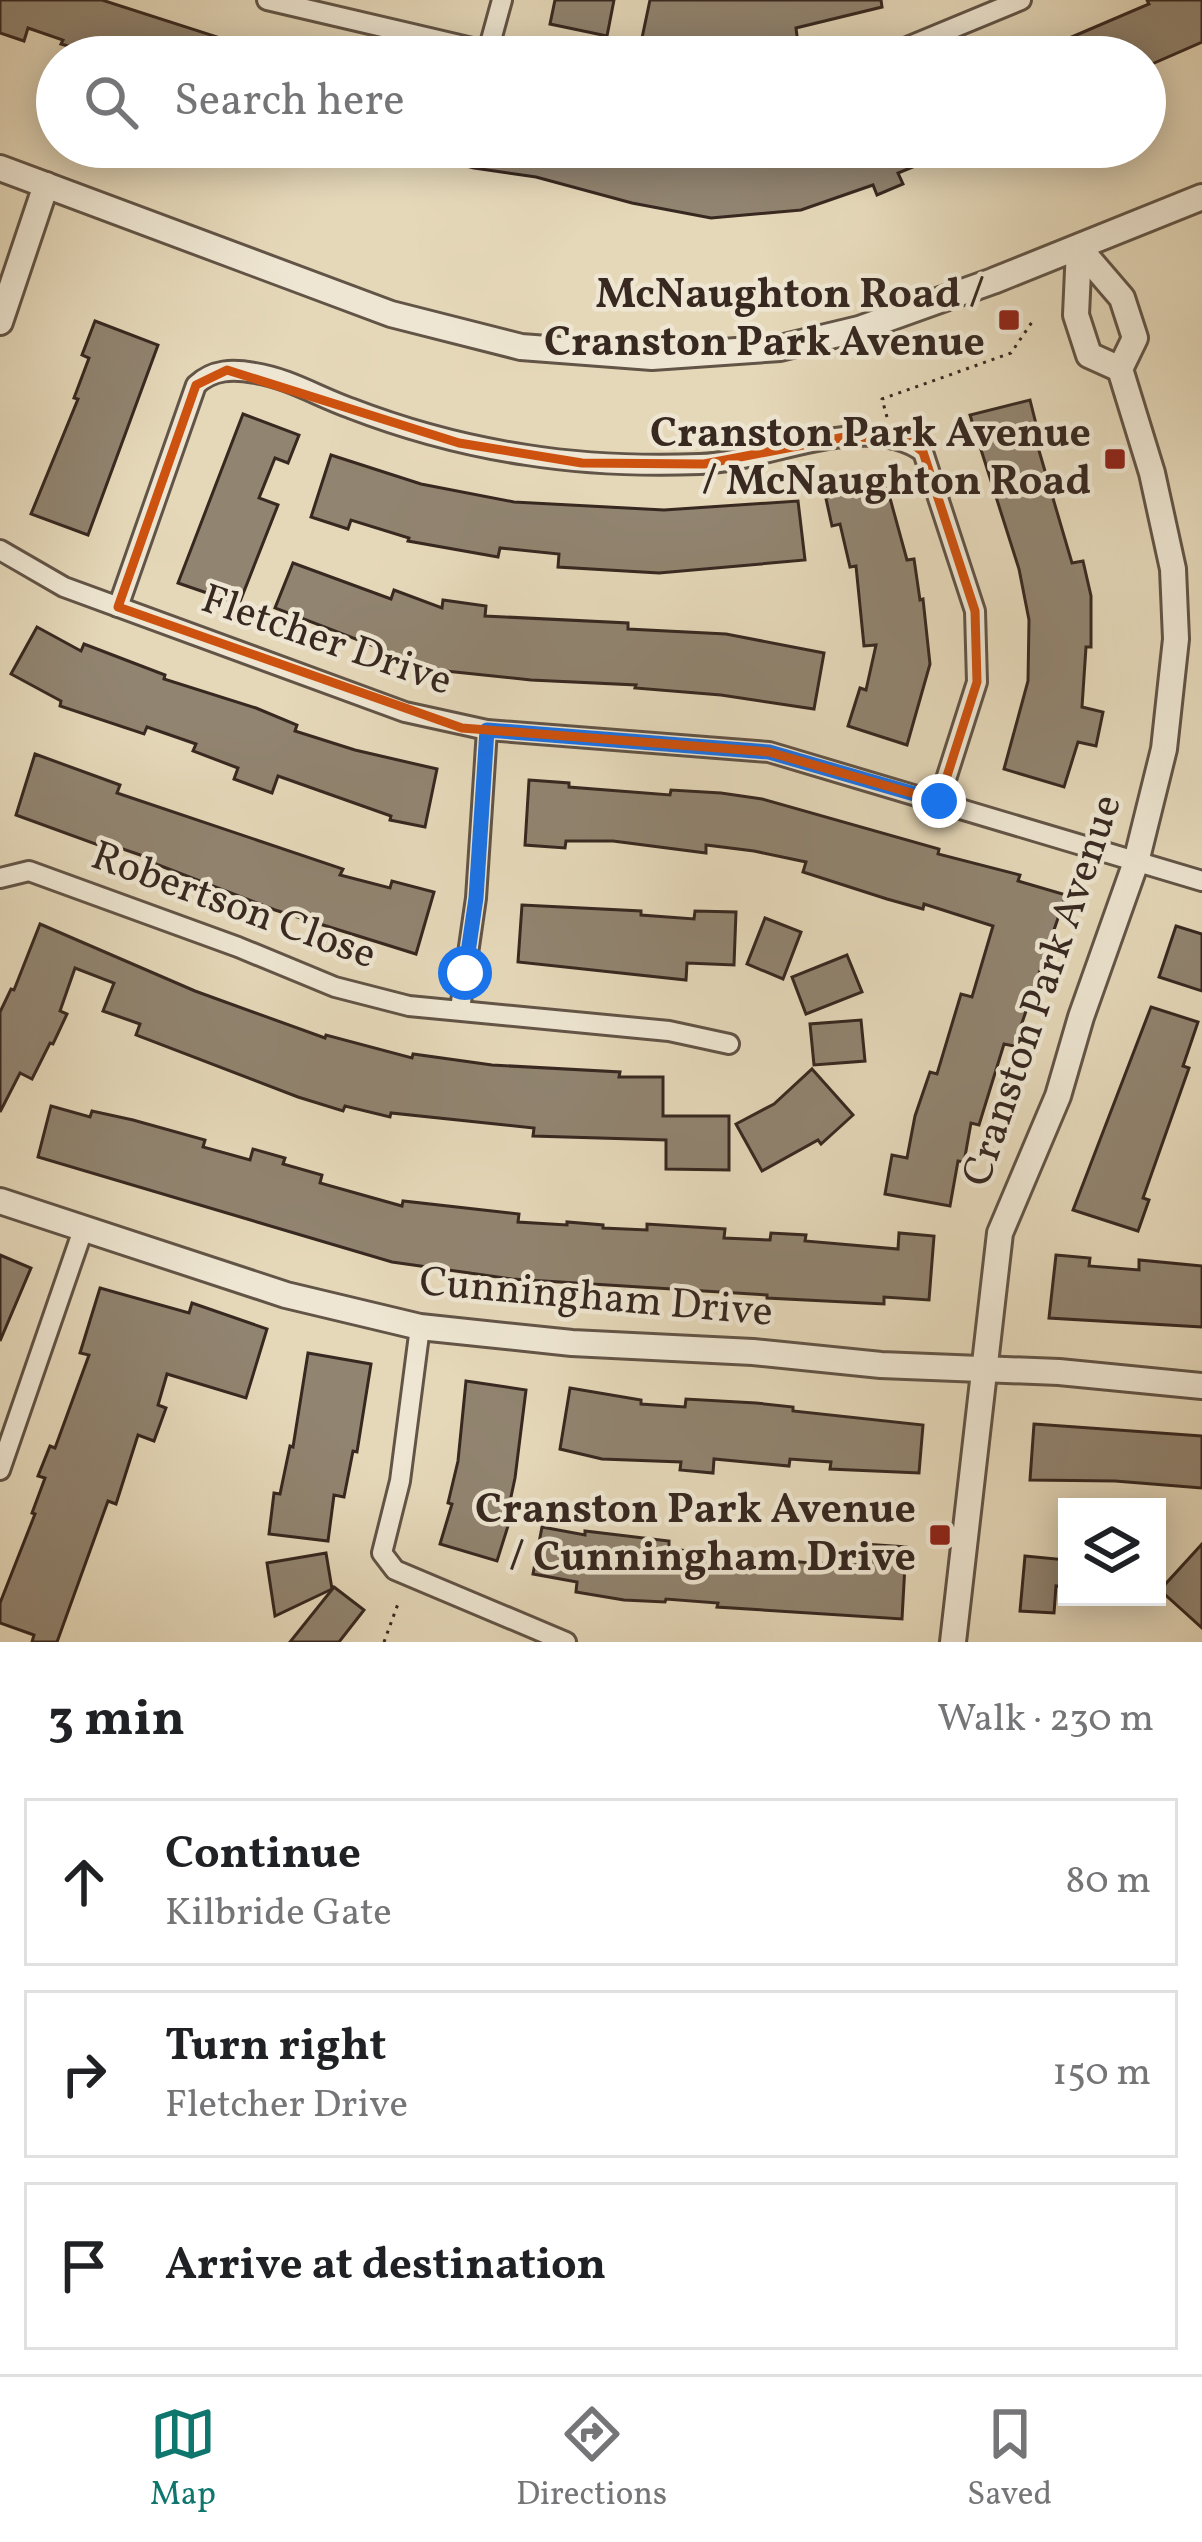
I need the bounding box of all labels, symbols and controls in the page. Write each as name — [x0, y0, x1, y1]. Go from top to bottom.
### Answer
search box — [36, 36, 1166, 168]
icon: search — [78, 69, 144, 135]
text: Search here — [174, 71, 405, 134]
place label: McNaughton Road / Cranston Park Avenue — [544, 267, 985, 374]
marker: McNaughton Road / Cranston Park Avenue — [996, 307, 1022, 333]
place label: Cranston Park Avenue / McNaughton Road — [650, 406, 1091, 513]
marker: Cranston Park Avenue / McNaughton Road — [1102, 446, 1128, 472]
street label: Fletcher Drive — [193, 572, 459, 712]
route end — [912, 774, 966, 828]
street label: Cranston Park Avenue — [949, 787, 1139, 1195]
street label: Robertson Close — [82, 828, 384, 986]
route start — [438, 946, 492, 1000]
street label: Cunningham Drive — [417, 1254, 775, 1344]
place label: Cranston Park Avenue / Cunningham Drive — [475, 1482, 916, 1589]
map controls — [1058, 1498, 1166, 1606]
button: layers — [1058, 1498, 1166, 1606]
marker: Cranston Park Avenue / Cunningham Drive — [927, 1522, 953, 1548]
text: 3 min — [48, 1685, 185, 1756]
text: Walk · 230 m — [937, 1693, 1154, 1747]
text: Continue — [165, 1824, 361, 1887]
icon: ahead — [51, 1849, 117, 1915]
text: 80 m — [1065, 1855, 1151, 1909]
text: Kilbride Gate — [165, 1887, 392, 1941]
text: Turn right — [165, 2016, 386, 2079]
icon: right — [51, 2041, 117, 2107]
text: 150 m — [1052, 2047, 1151, 2101]
text: Fletcher Drive — [165, 2079, 408, 2133]
icon: arrive — [51, 2233, 117, 2299]
text: Arrive at destination — [165, 2235, 606, 2298]
tab: Map — [150, 2401, 216, 2519]
tab: Directions — [516, 2401, 667, 2519]
tab: Saved — [967, 2401, 1052, 2519]

